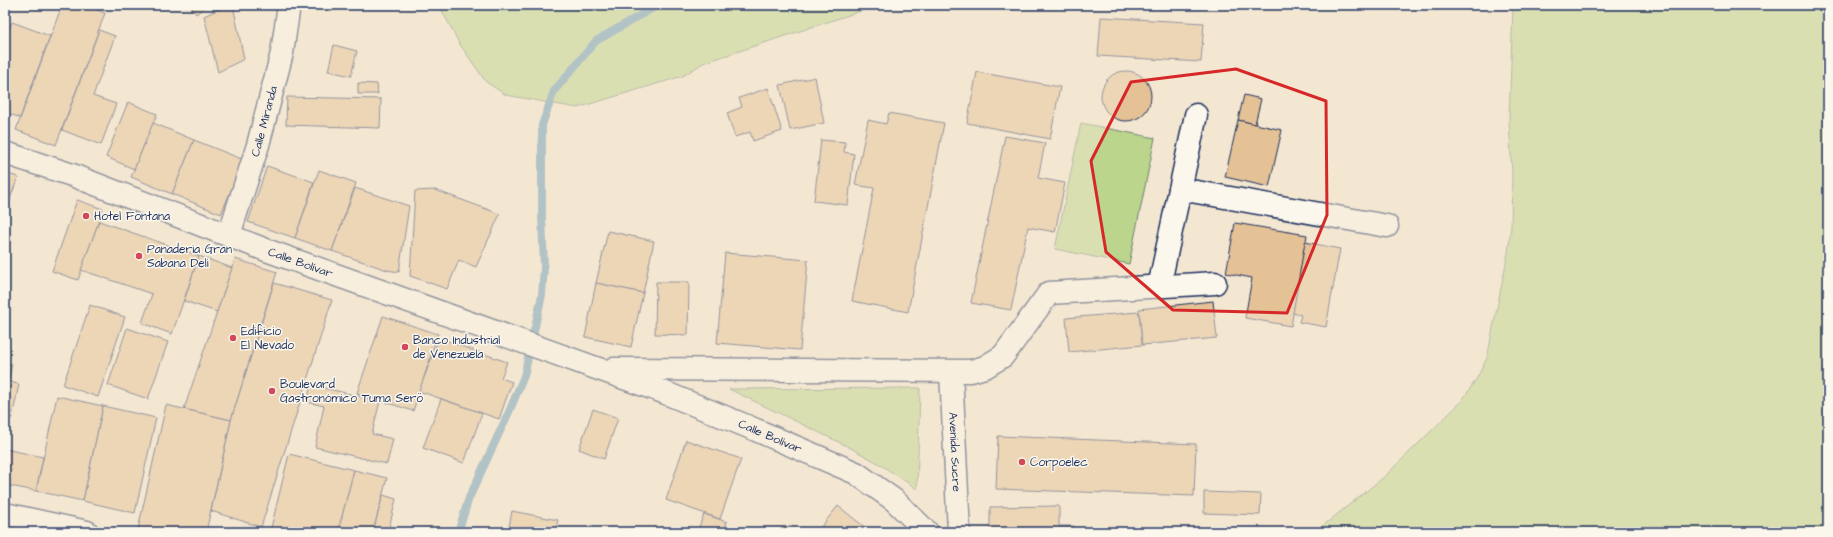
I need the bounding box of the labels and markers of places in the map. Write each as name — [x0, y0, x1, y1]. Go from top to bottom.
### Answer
place label: Hotel Fontana — [94, 208, 170, 225]
marker: Hotel Fontana — [81, 211, 91, 221]
place label: Panaderia Gran Sabana Deli — [147, 241, 232, 272]
marker: Panaderia Gran Sabana Deli — [134, 251, 144, 261]
place label: Edificio El Nevado — [241, 323, 294, 354]
place label: Banco Industrial de Venezuela — [413, 332, 500, 363]
marker: Edificio El Nevado — [228, 333, 238, 343]
marker: Banco Industrial de Venezuela — [400, 342, 410, 352]
place label: Boulevard Gastronómico Tuma Serö — [280, 376, 423, 407]
marker: Boulevard Gastronómico Tuma Serö — [267, 386, 277, 396]
place label: Corpoelec — [1030, 454, 1088, 471]
marker: Corpoelec — [1017, 457, 1027, 467]

